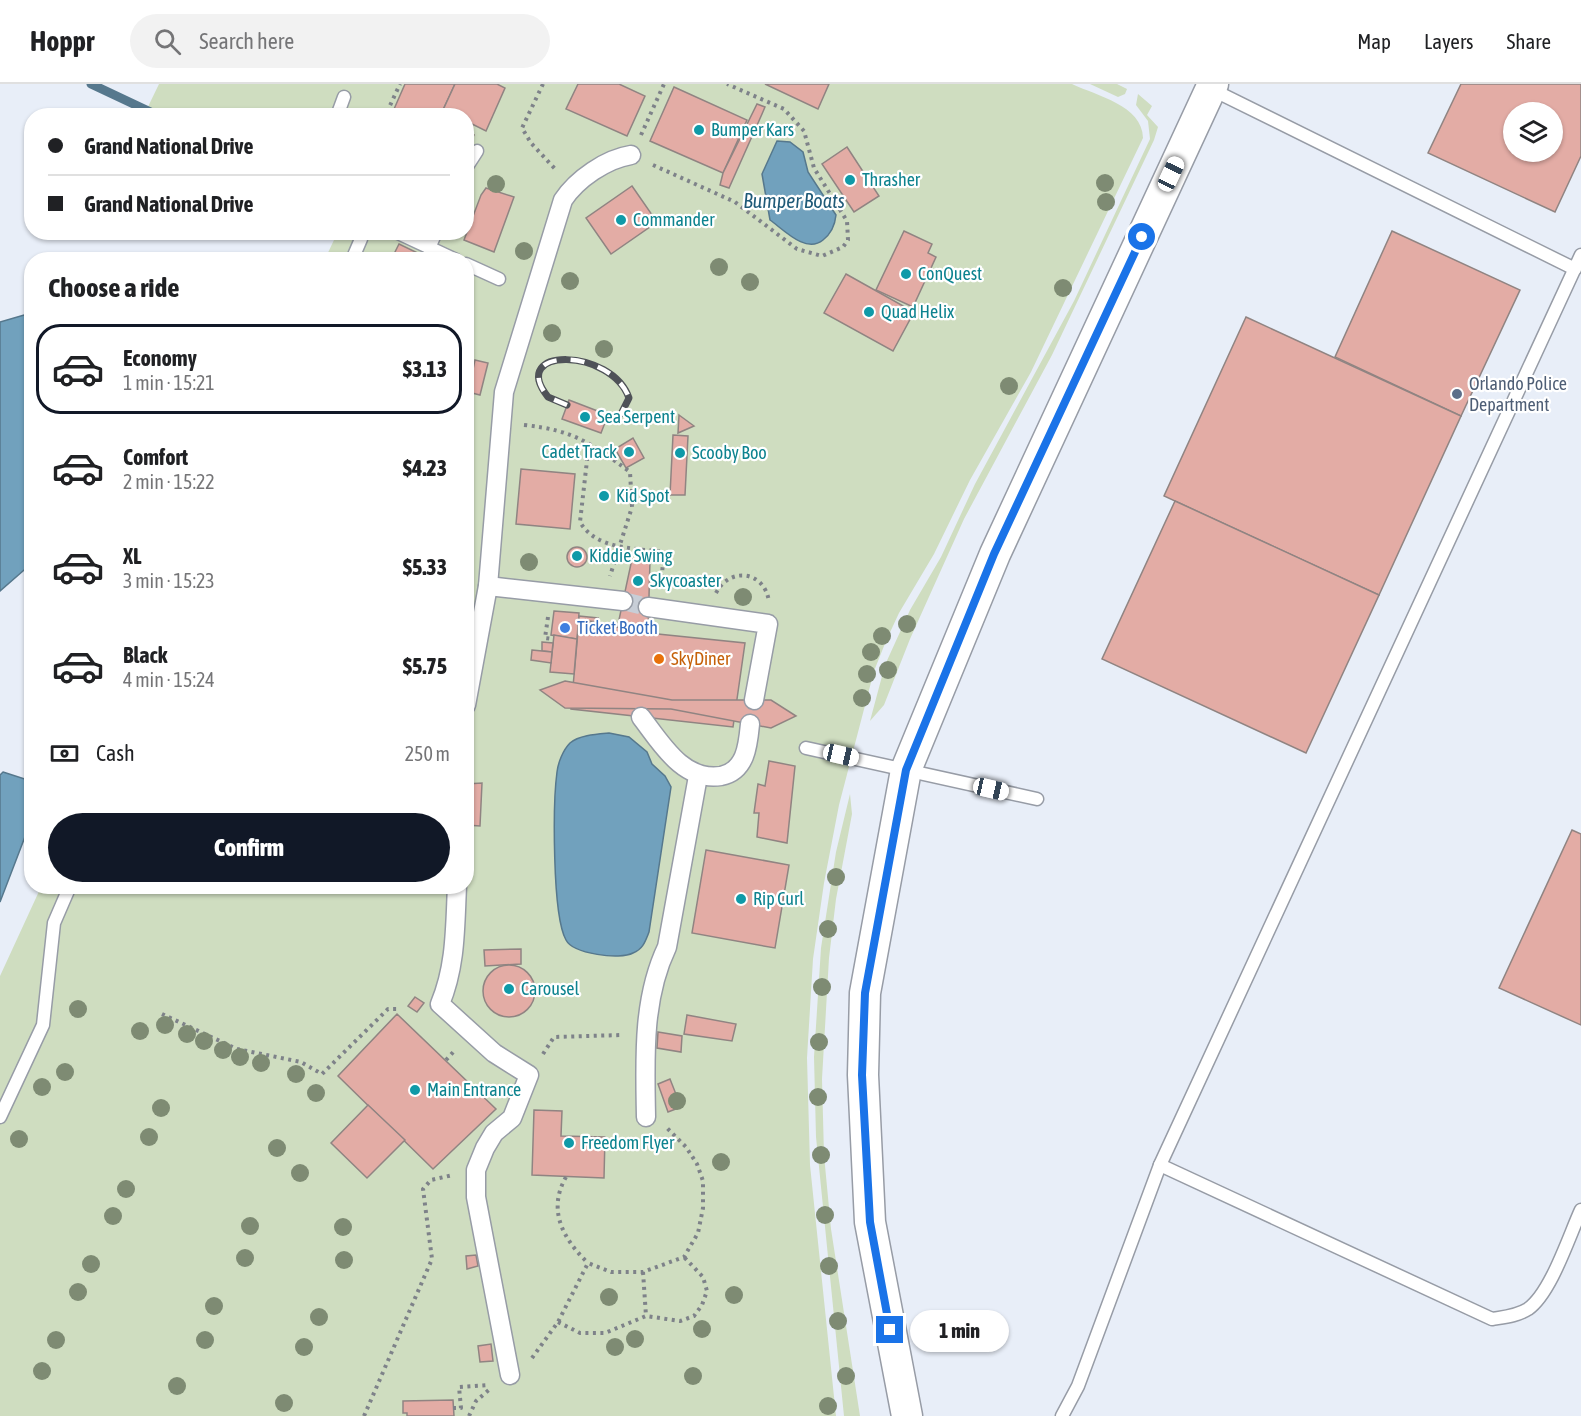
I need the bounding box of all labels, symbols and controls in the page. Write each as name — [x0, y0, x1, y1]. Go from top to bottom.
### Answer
search box — [130, 14, 550, 68]
text: Hoppr — [30, 25, 94, 57]
icon: search — [151, 25, 184, 58]
text: Search here — [199, 28, 294, 54]
text: Map — [1357, 29, 1391, 53]
text: Layers — [1424, 29, 1474, 53]
text: Share — [1507, 29, 1551, 53]
map controls — [1503, 102, 1563, 162]
button: layers — [1503, 102, 1563, 162]
place label: Bumper Kars — [711, 119, 794, 140]
marker: Bumper Kars — [692, 123, 706, 137]
text: Grand National Drive — [84, 133, 253, 159]
car — [1155, 154, 1187, 194]
place label: Thrasher — [862, 169, 921, 190]
marker: Thrasher — [843, 173, 857, 187]
water label: Bumper Boats — [743, 189, 845, 212]
text: Grand National Drive — [84, 191, 253, 217]
place label: Commander — [633, 209, 715, 230]
marker: Commander — [614, 213, 628, 227]
route start — [1128, 223, 1155, 250]
place label: ConQuest — [918, 263, 982, 284]
marker: ConQuest — [899, 267, 913, 281]
text: Choose a ride — [48, 272, 180, 303]
place label: Quad Helix — [881, 301, 954, 322]
marker: Quad Helix — [862, 305, 876, 319]
icon: car — [51, 342, 105, 396]
text: Economy — [123, 345, 197, 371]
text: $3.13 — [403, 356, 447, 382]
text: 1 min · 15:21 — [123, 371, 215, 394]
place label: Orlando Police Department — [1469, 373, 1567, 415]
marker: Orlando Police Department — [1450, 387, 1464, 401]
place label: Sea Serpent — [597, 406, 675, 427]
marker: Sea Serpent — [578, 410, 592, 424]
icon: car — [51, 441, 105, 495]
place label: Cadet Track — [541, 441, 617, 462]
place label: Scooby Boo — [692, 442, 767, 463]
text: Comfort — [123, 444, 188, 470]
marker: Cadet Track — [622, 445, 636, 459]
marker: Scooby Boo — [673, 446, 687, 460]
text: $4.23 — [403, 455, 447, 481]
text: 2 min · 15:22 — [123, 470, 215, 493]
place label: Kid Spot — [616, 485, 670, 506]
marker: Kid Spot — [597, 489, 611, 503]
icon: car — [51, 540, 105, 594]
text: XL — [123, 543, 141, 569]
place label: Kiddie Swing — [589, 545, 673, 566]
marker: Kiddie Swing — [570, 549, 584, 563]
text: $5.33 — [403, 554, 447, 580]
text: 3 min · 15:23 — [123, 569, 215, 592]
place label: Skycoaster — [650, 570, 722, 591]
marker: Skycoaster — [631, 574, 645, 588]
place label: Ticket Booth — [577, 617, 658, 638]
marker: Ticket Booth — [558, 621, 572, 635]
icon: car — [51, 639, 105, 693]
text: Black — [123, 642, 167, 668]
place label: SkyDiner — [671, 648, 731, 669]
marker: SkyDiner — [652, 652, 666, 666]
text: $5.75 — [403, 653, 447, 679]
text: 4 min · 15:24 — [123, 668, 215, 691]
icon: cash — [48, 737, 81, 770]
text: Cash — [96, 740, 135, 766]
text: 250 m — [405, 742, 450, 765]
car — [821, 742, 861, 768]
car — [971, 776, 1011, 802]
button: Confirm — [48, 813, 450, 882]
place label: Rip Curl — [753, 888, 804, 909]
marker: Rip Curl — [734, 892, 748, 906]
place label: Carousel — [521, 978, 579, 999]
marker: Carousel — [502, 982, 516, 996]
place label: Main Entrance — [427, 1079, 521, 1100]
marker: Main Entrance — [408, 1083, 422, 1097]
place label: Freedom Flyer — [581, 1132, 675, 1153]
marker: Freedom Flyer — [562, 1136, 576, 1150]
callout: 1 min — [911, 1309, 1010, 1351]
route end — [876, 1316, 903, 1343]
text: 1 min — [939, 1319, 980, 1342]

